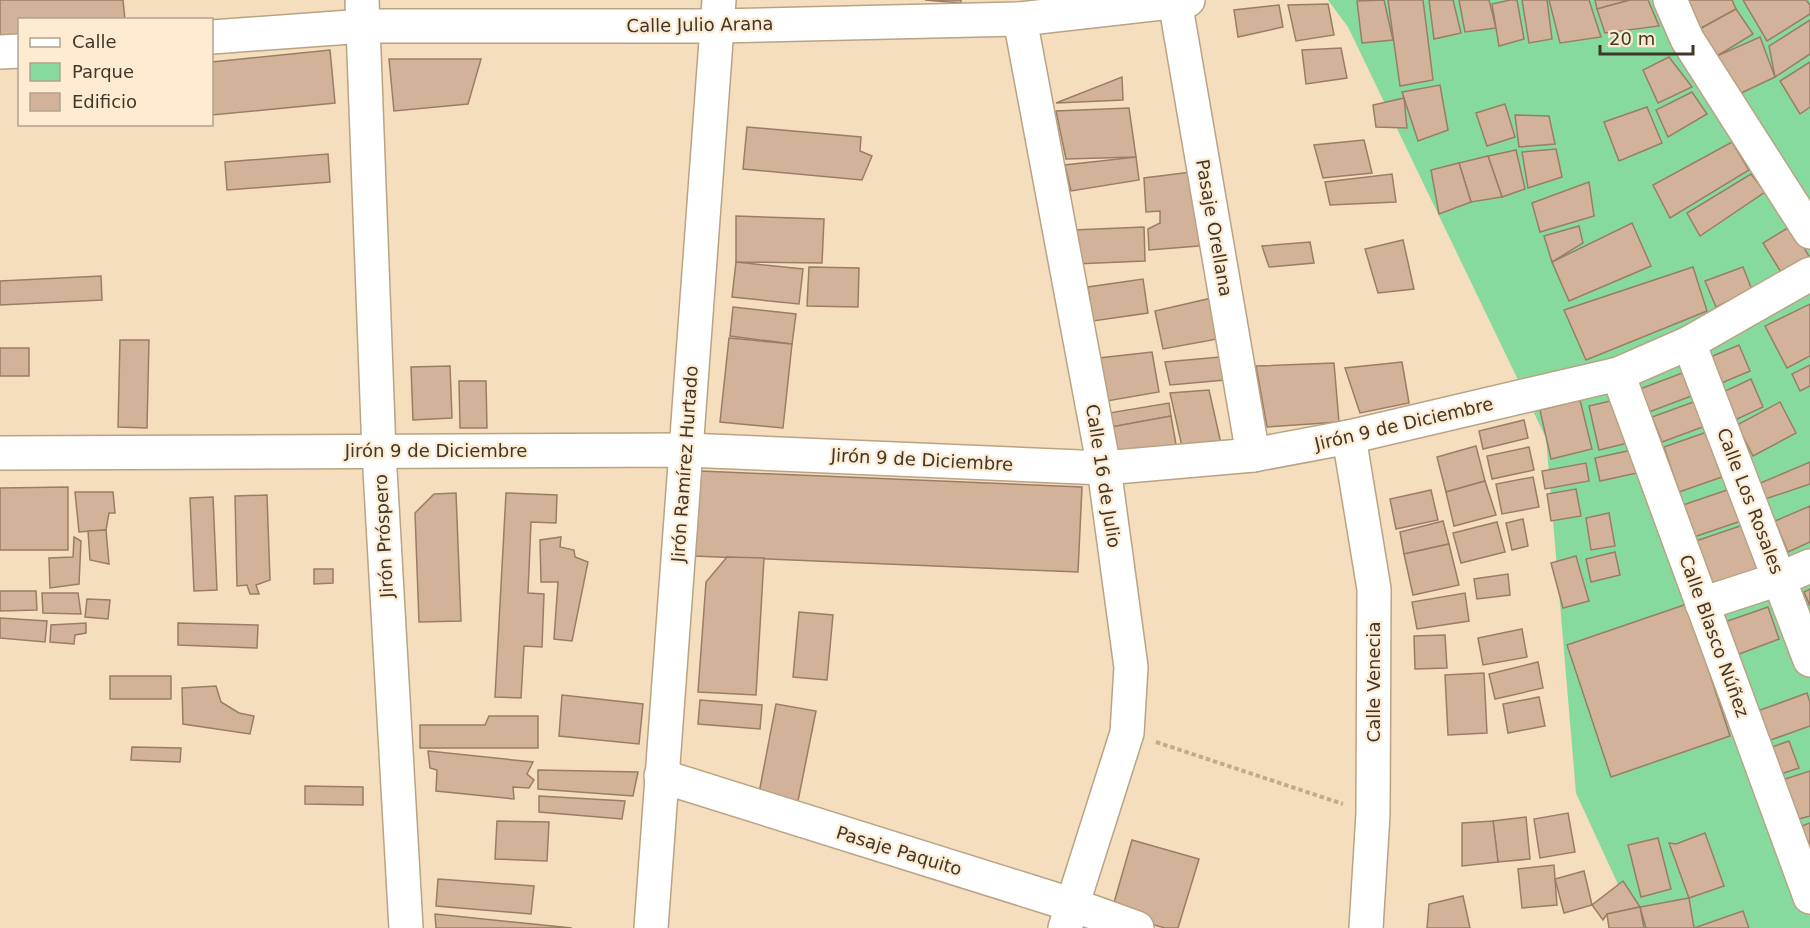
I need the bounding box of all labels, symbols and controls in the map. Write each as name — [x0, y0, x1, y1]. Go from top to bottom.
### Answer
street label: Calle Julio Arana — [626, 13, 774, 36]
legend — [18, 18, 213, 126]
scale bar — [1600, 18, 1693, 56]
text: 20 m — [1609, 28, 1655, 49]
text: Calle — [72, 31, 117, 52]
text: Parque — [72, 61, 134, 82]
text: Edificio — [72, 91, 137, 112]
street label: Pasaje Orellana — [1192, 158, 1237, 298]
street label: Jirón Ramírez Hurtado — [667, 365, 702, 564]
street label: Jirón 9 de Diciembre — [1312, 393, 1495, 455]
street label: Calle 16 de Julio — [1082, 403, 1125, 549]
street label: Calle Los Rosales — [1713, 425, 1788, 577]
street label: Jirón 9 de Diciembre — [344, 440, 527, 461]
street label: Jirón 9 de Diciembre — [829, 444, 1014, 475]
street label: Jirón Próspero — [370, 474, 397, 599]
street label: Calle Blasco Núñez — [1675, 552, 1754, 720]
street label: Calle Venecia — [1363, 622, 1384, 742]
street label: Pasaje Paquito — [834, 821, 965, 880]

